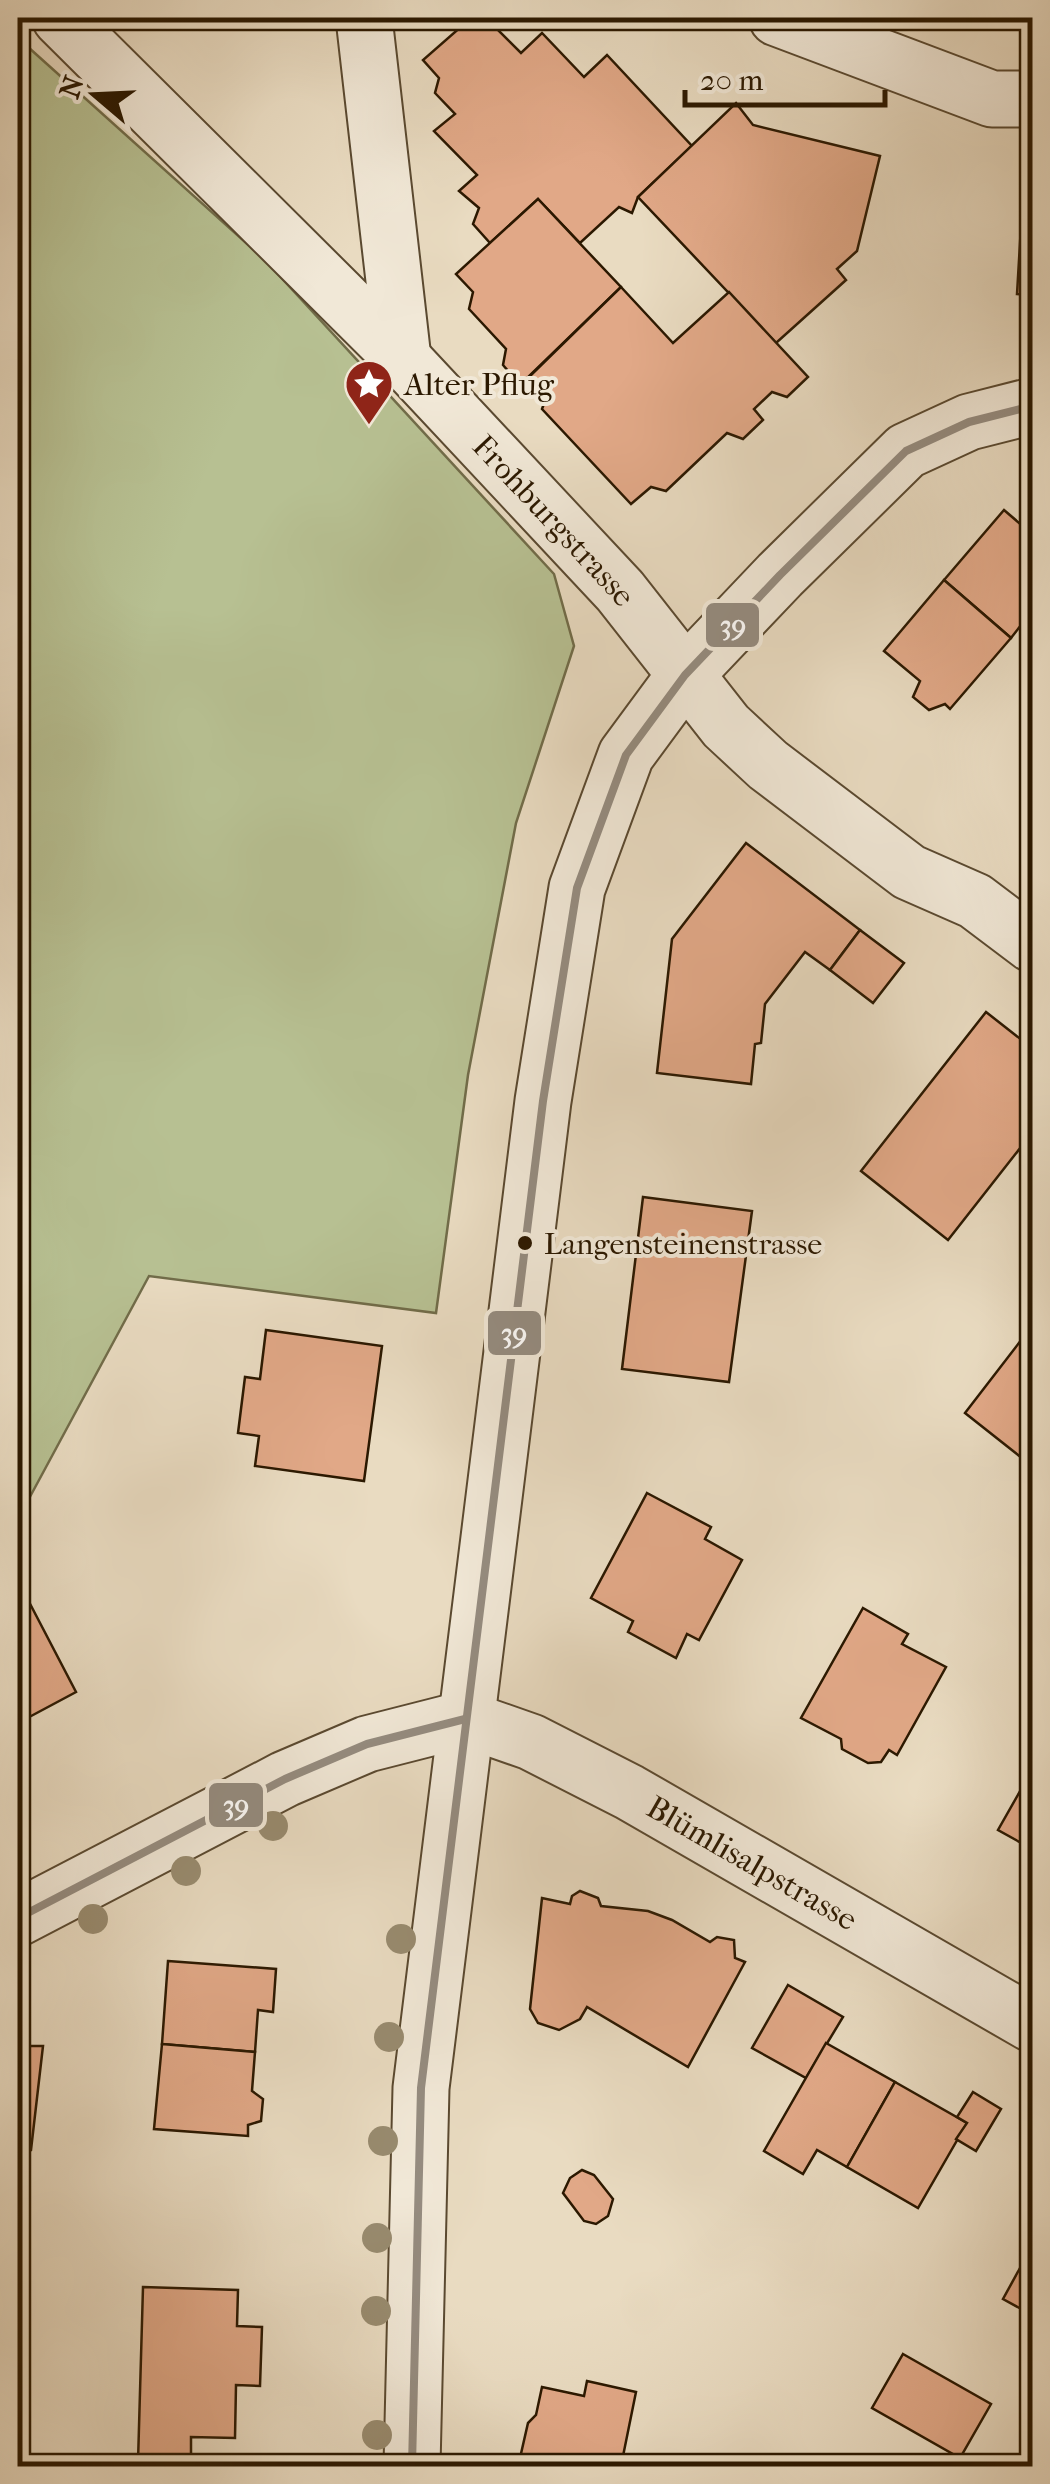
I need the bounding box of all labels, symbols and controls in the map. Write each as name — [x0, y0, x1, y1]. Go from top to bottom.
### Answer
north arrow — [45, 45, 145, 145]
scale bar — [685, 45, 885, 107]
text: 20 m — [700, 63, 763, 98]
text: N — [53, 71, 91, 102]
place icon: Alter Pflug — [343, 358, 395, 426]
place label: Alter Pflug — [402, 366, 555, 403]
street label: Frohburgstrasse — [465, 428, 643, 614]
line badge: 39 — [704, 601, 761, 649]
text: 39 — [720, 608, 746, 641]
place label: Langensteinenstrasse — [544, 1227, 822, 1262]
marker: Langensteinenstrasse — [515, 1233, 535, 1253]
line badge: 39 — [486, 1309, 543, 1357]
text: 39 — [501, 1316, 527, 1349]
line badge: 39 — [207, 1781, 265, 1829]
text: 39 — [223, 1788, 249, 1821]
street label: Blümlisalpstrasse — [640, 1788, 864, 1938]

